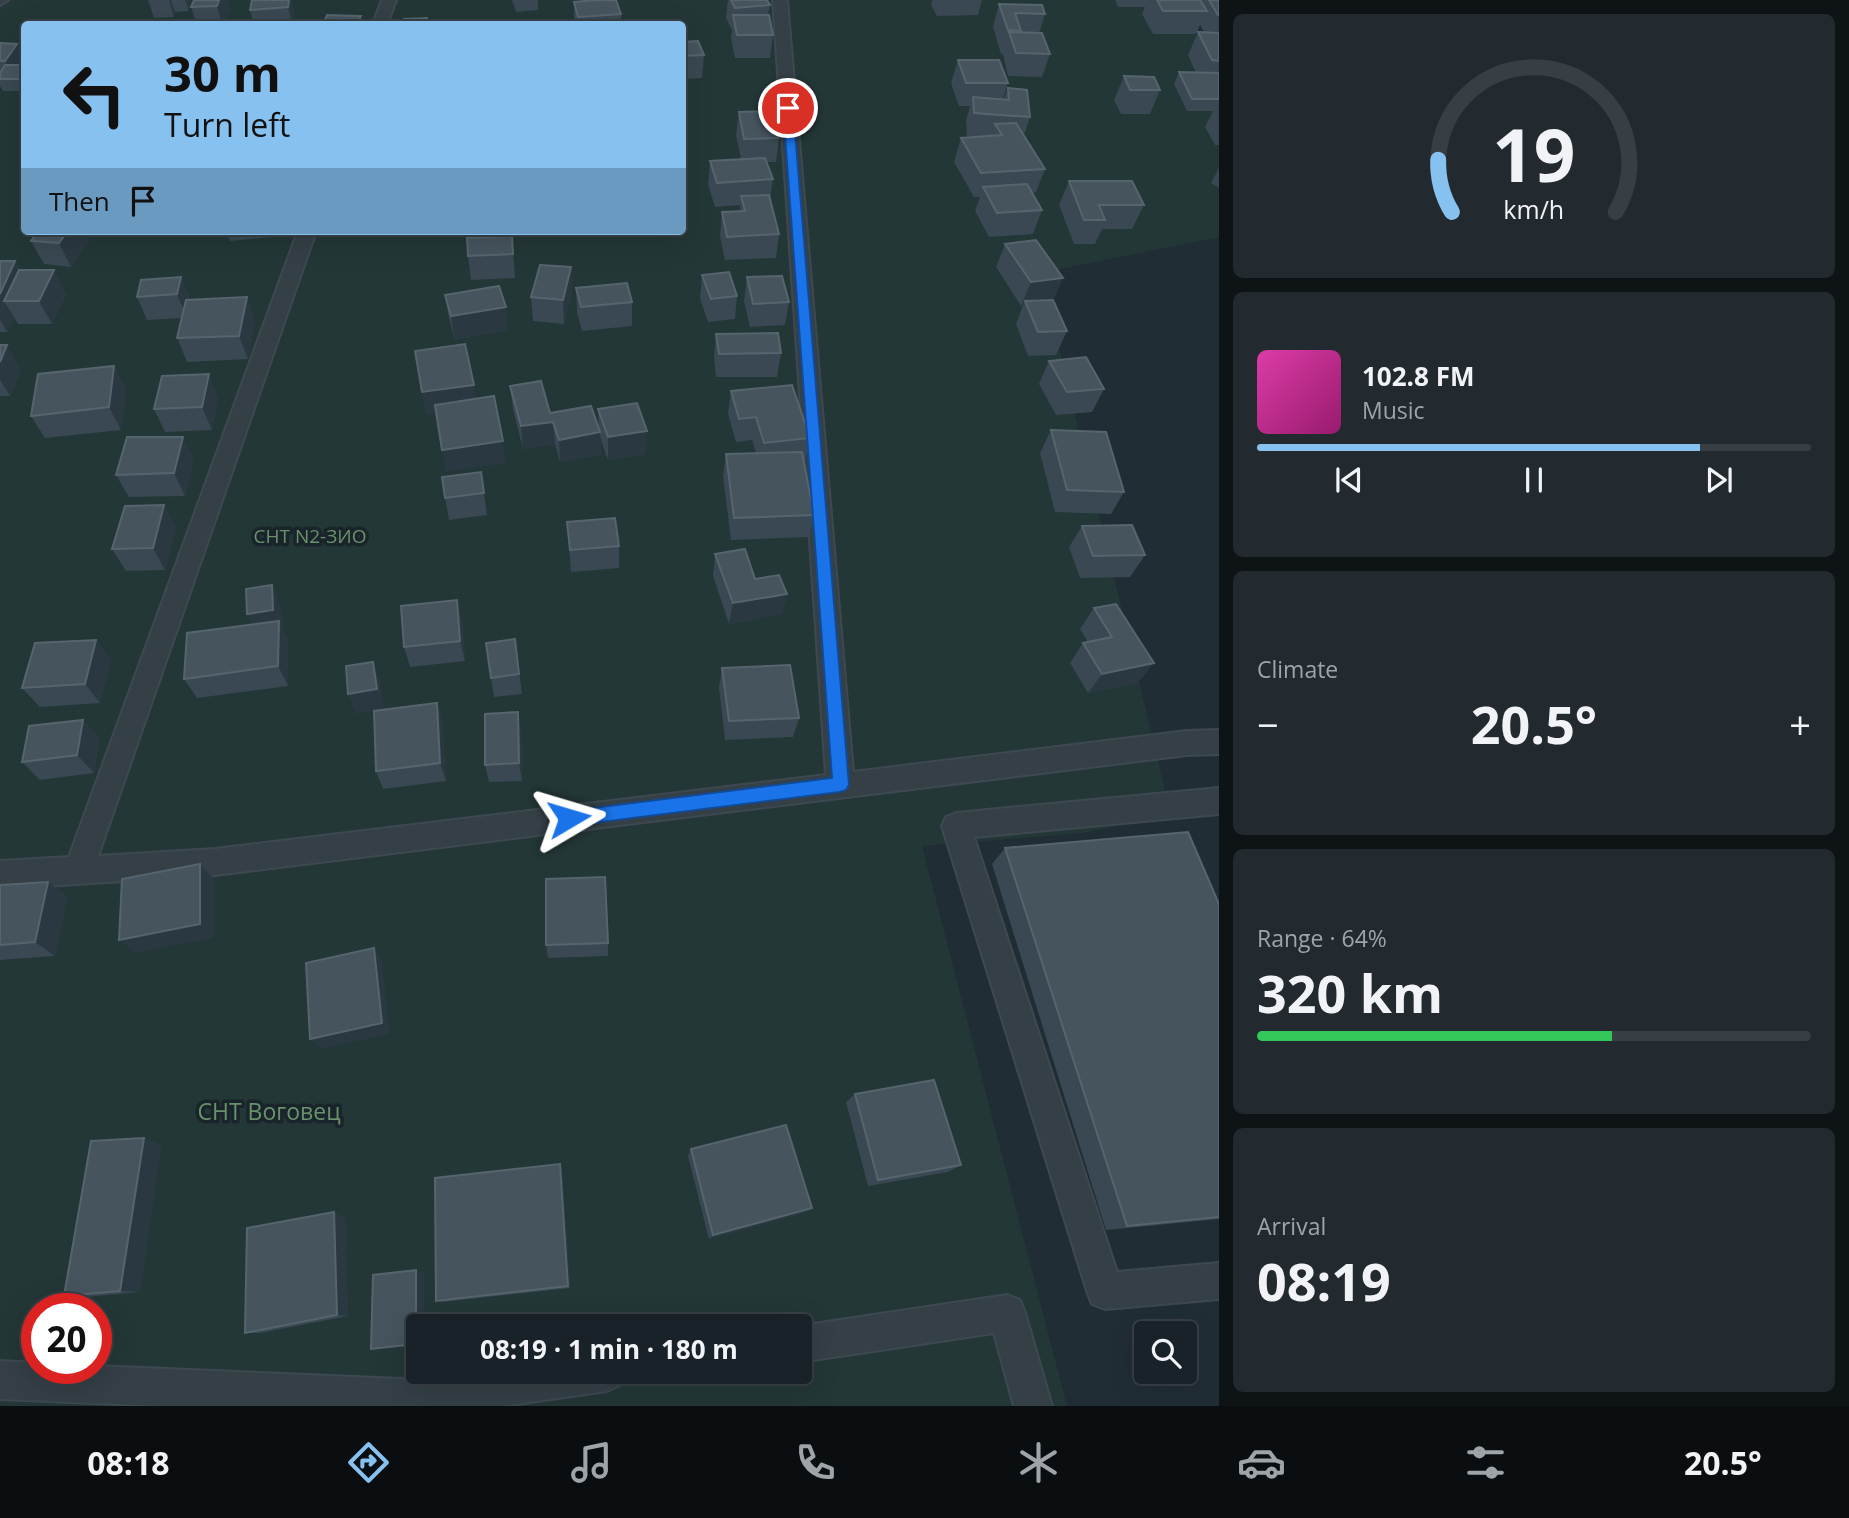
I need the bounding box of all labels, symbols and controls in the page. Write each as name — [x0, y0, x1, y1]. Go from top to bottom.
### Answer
text: 30 m — [164, 40, 281, 106]
icon: left — [49, 49, 140, 140]
pin — [758, 78, 818, 138]
icon: arrive — [769, 89, 807, 127]
text: Turn left — [164, 103, 290, 146]
text: 19 — [1492, 105, 1576, 204]
icon: arrive — [124, 182, 162, 220]
text: Then — [49, 183, 110, 219]
text: km/h — [1504, 192, 1564, 226]
text: 102.8 FM — [1362, 358, 1474, 394]
text: Music — [1362, 394, 1425, 426]
icon: previous — [1330, 461, 1368, 499]
icon: pause — [1515, 461, 1553, 499]
icon: next — [1700, 461, 1738, 499]
park label: СНТ N2-ЗИО — [254, 523, 366, 549]
text: Climate — [1257, 653, 1338, 685]
text: 20.5° — [1471, 688, 1597, 759]
text: − — [1257, 698, 1279, 750]
text: + — [1789, 698, 1811, 750]
position arrow — [532, 781, 606, 855]
text: Range · 64% — [1257, 922, 1387, 954]
text: 320 km — [1257, 957, 1443, 1028]
park label: СНТ Воговец — [197, 1095, 341, 1127]
text: Arrival — [1257, 1210, 1326, 1242]
text: 08:19 — [1257, 1245, 1391, 1316]
speed limit sign: 20 — [21, 1293, 112, 1384]
map controls — [1134, 1321, 1197, 1384]
button: search — [1134, 1321, 1197, 1384]
text: 08:19 · 1 min · 180 m — [480, 1331, 738, 1367]
icon: directions — [344, 1438, 393, 1487]
icon: music — [567, 1438, 616, 1487]
icon: phone — [791, 1438, 840, 1487]
icon: climate — [1014, 1438, 1063, 1487]
icon: car — [1237, 1438, 1286, 1487]
icon: filters — [1461, 1438, 1510, 1487]
text: 08:18 — [87, 1441, 169, 1484]
text: 20.5° — [1684, 1441, 1762, 1484]

